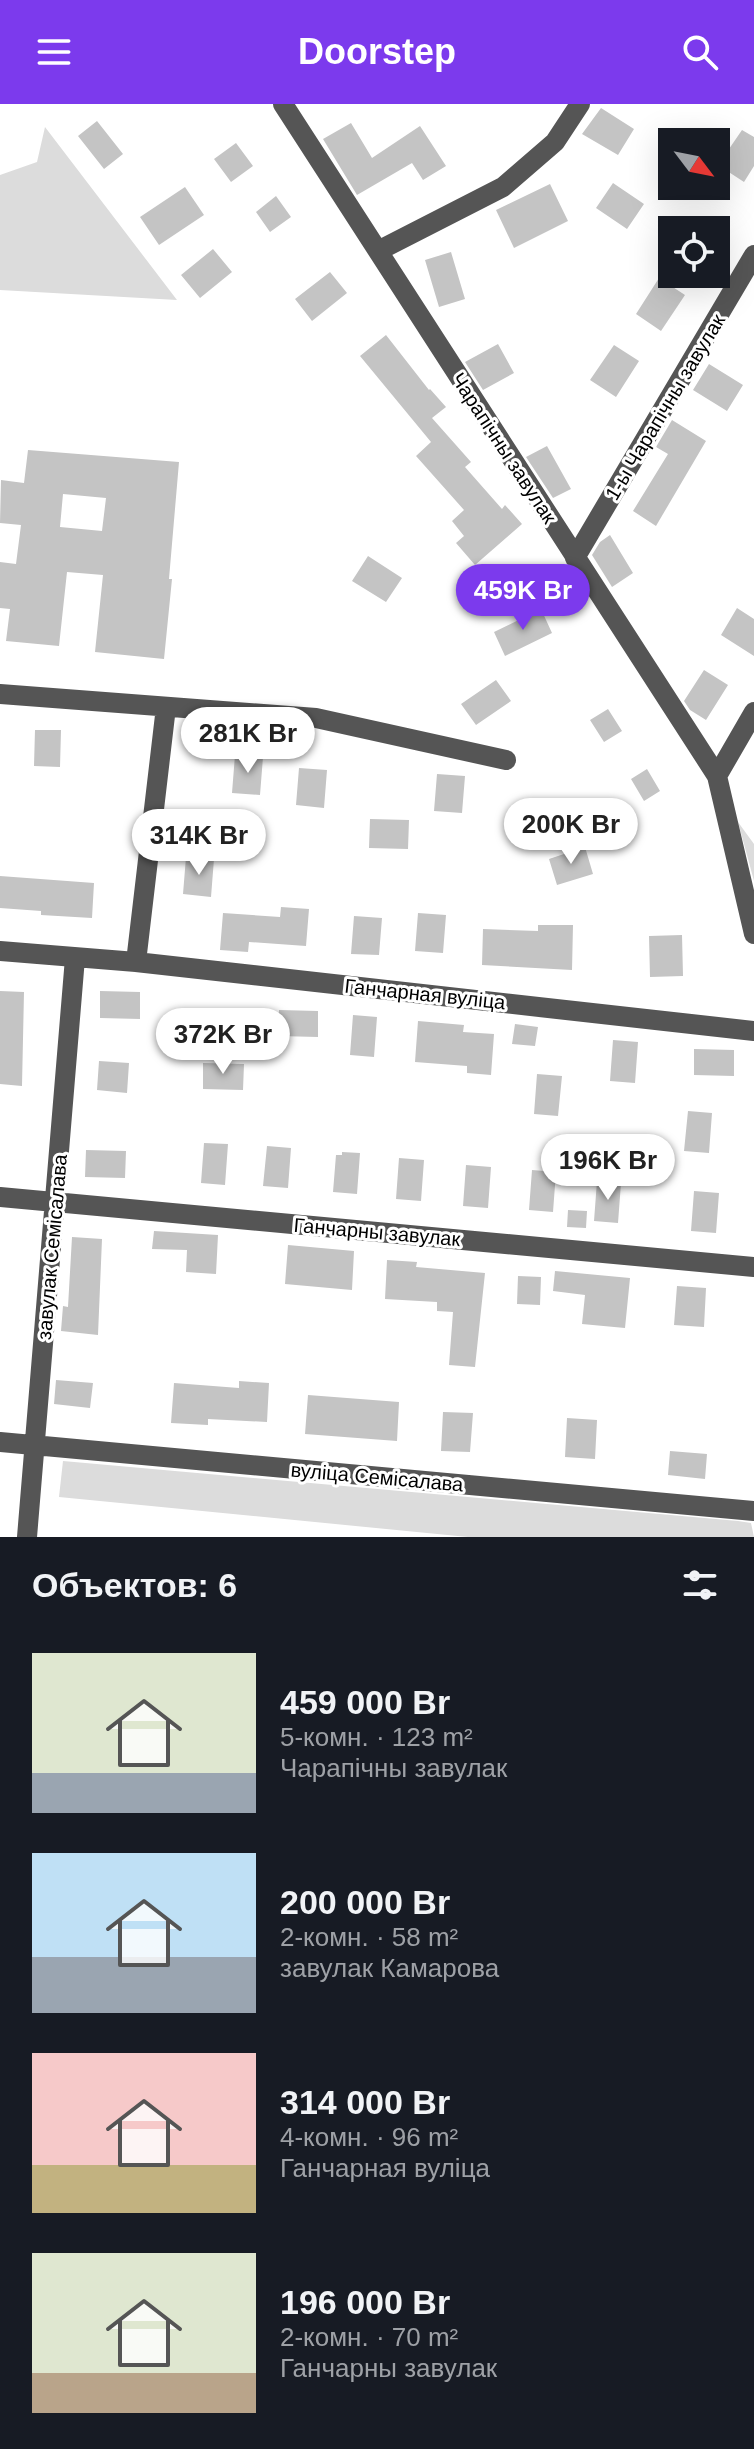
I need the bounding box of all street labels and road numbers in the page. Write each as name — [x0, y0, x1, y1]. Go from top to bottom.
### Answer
street label: 1-ы Чарапічны завулак — [601, 310, 729, 504]
street label: Чарапічны завулак — [447, 369, 561, 528]
street label: Ганчарная вуліца — [344, 975, 507, 1013]
street label: завулак Семісалава — [33, 1152, 71, 1341]
street label: Ганчарны завулак — [293, 1214, 461, 1250]
street label: вуліца Семісалава — [290, 1458, 465, 1496]

